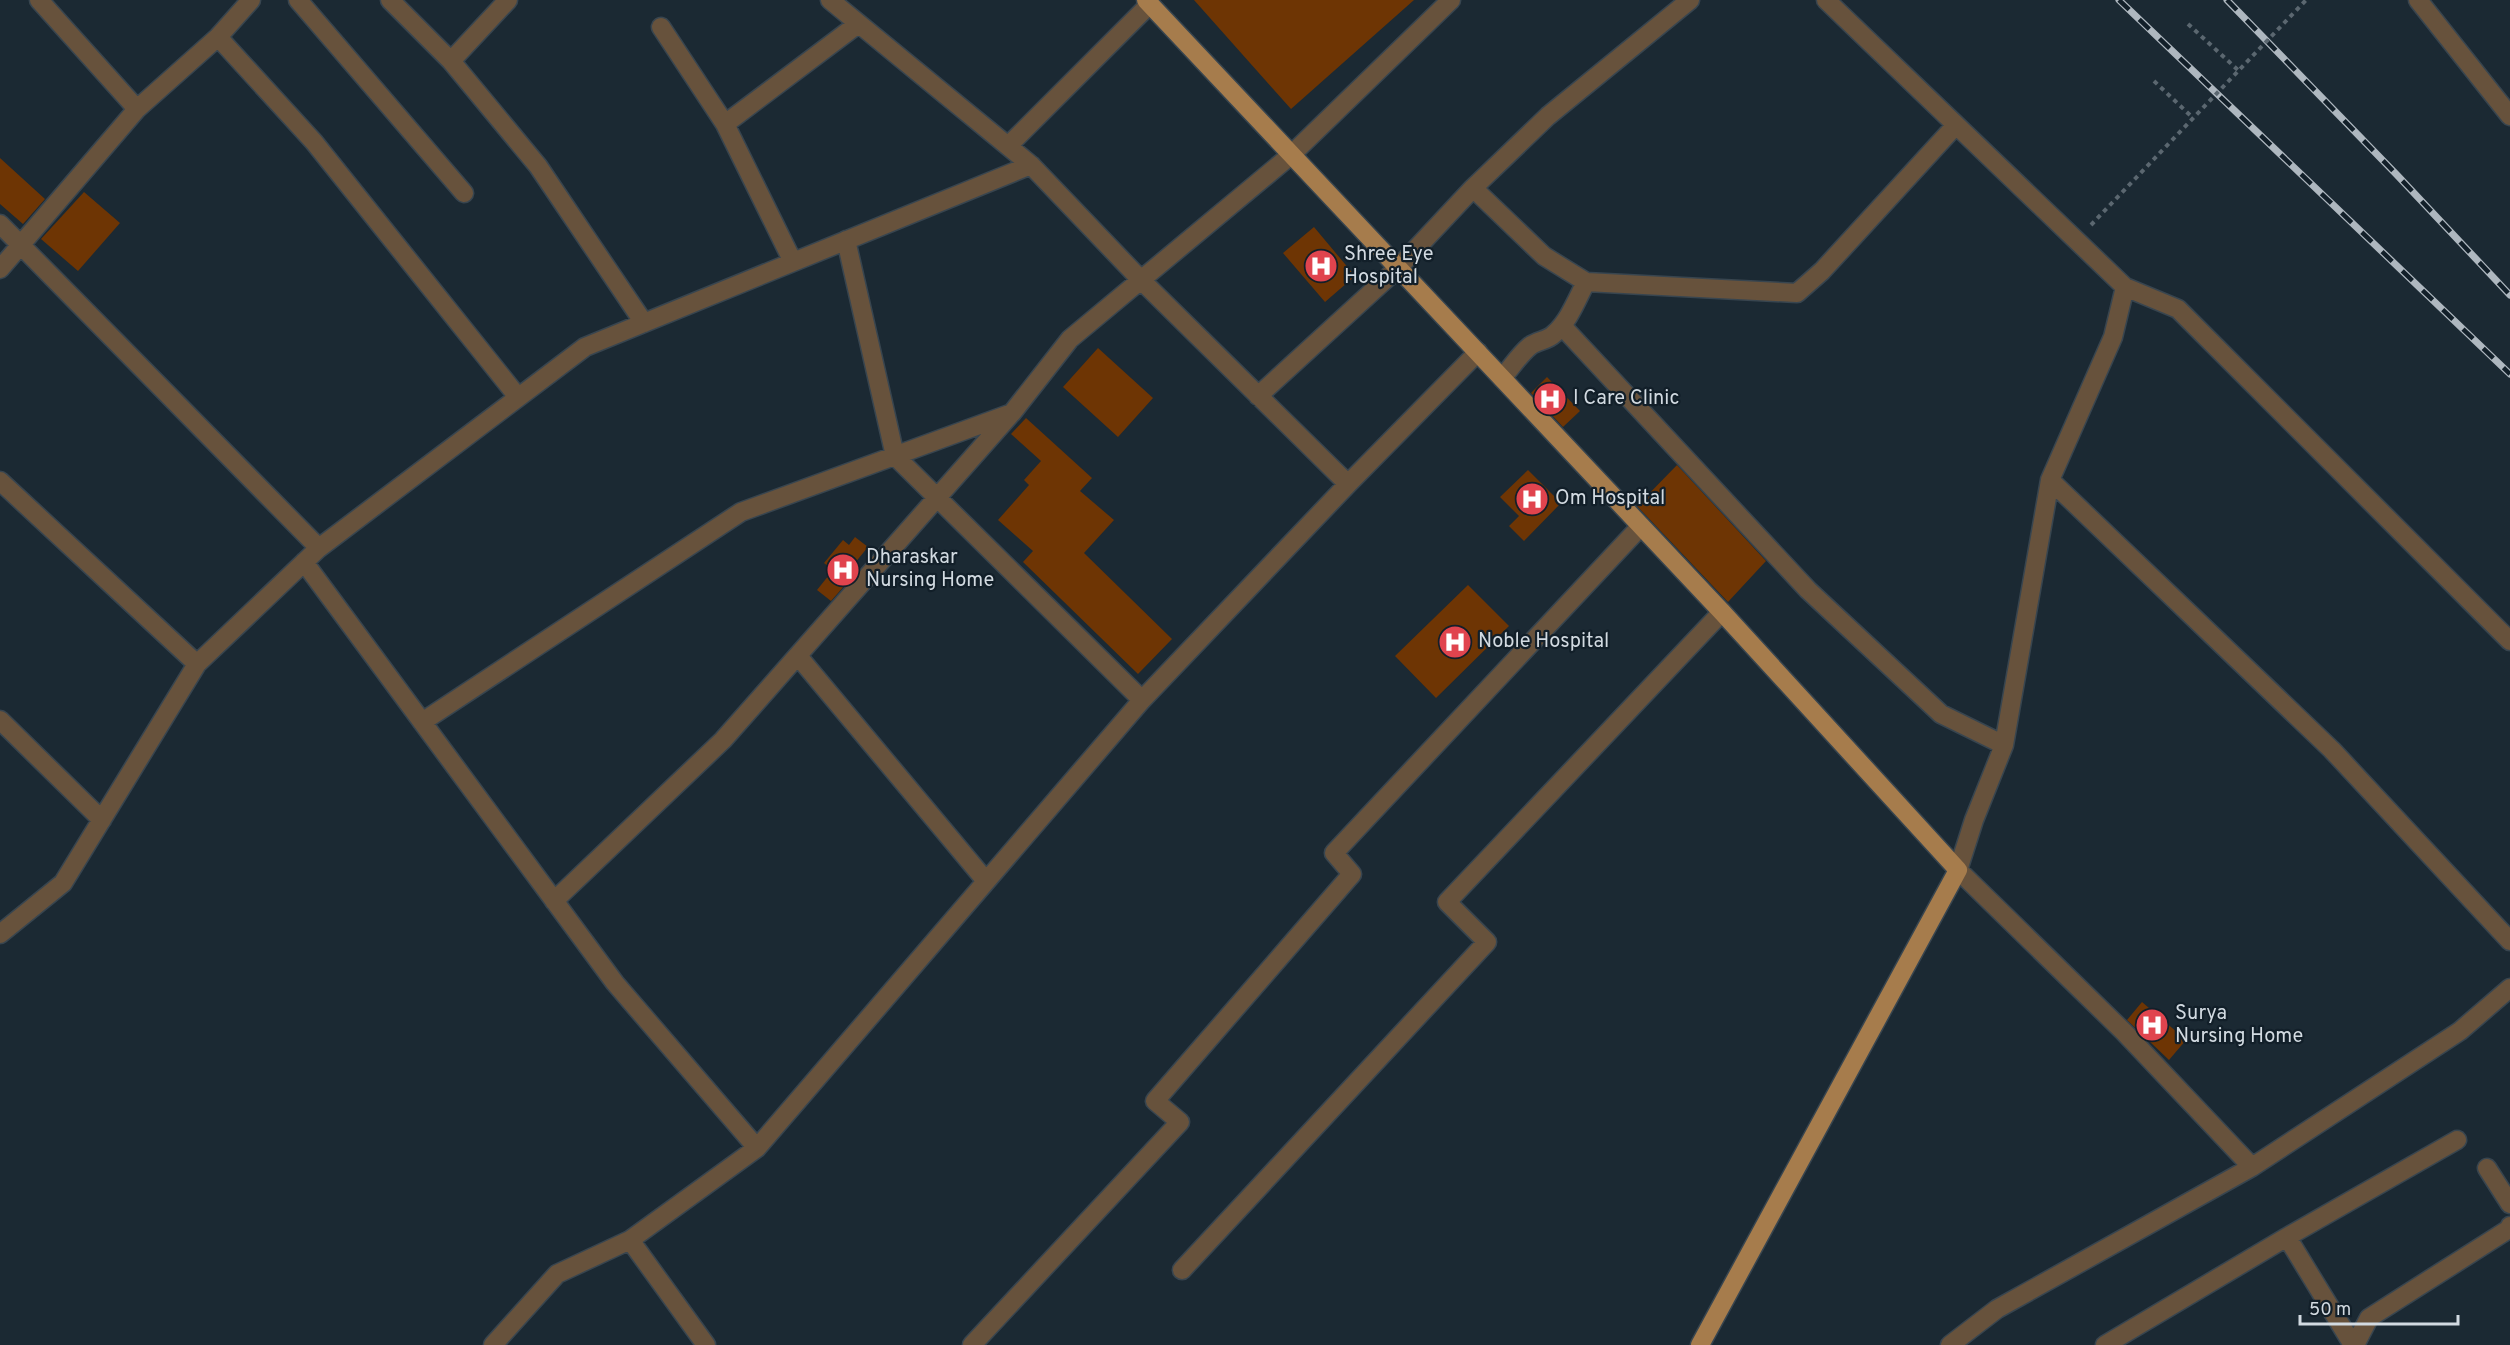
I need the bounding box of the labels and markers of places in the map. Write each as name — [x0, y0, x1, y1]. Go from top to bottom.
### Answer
place label: Shree Eye Hospital — [1344, 242, 1434, 291]
hospital icon: Shree Eye Hospital — [1303, 248, 1339, 284]
hospital icon: I Care Clinic — [1532, 381, 1568, 417]
place label: I Care Clinic — [1573, 386, 1679, 412]
hospital icon: Om Hospital — [1514, 481, 1550, 517]
place label: Om Hospital — [1555, 486, 1665, 512]
place label: Dharaskar Nursing Home — [866, 545, 994, 594]
hospital icon: Dharaskar Nursing Home — [825, 552, 861, 588]
hospital icon: Noble Hospital — [1437, 624, 1473, 660]
place label: Noble Hospital — [1478, 629, 1609, 655]
place label: Surya Nursing Home — [2175, 1001, 2303, 1050]
hospital icon: Surya Nursing Home — [2134, 1007, 2170, 1043]

